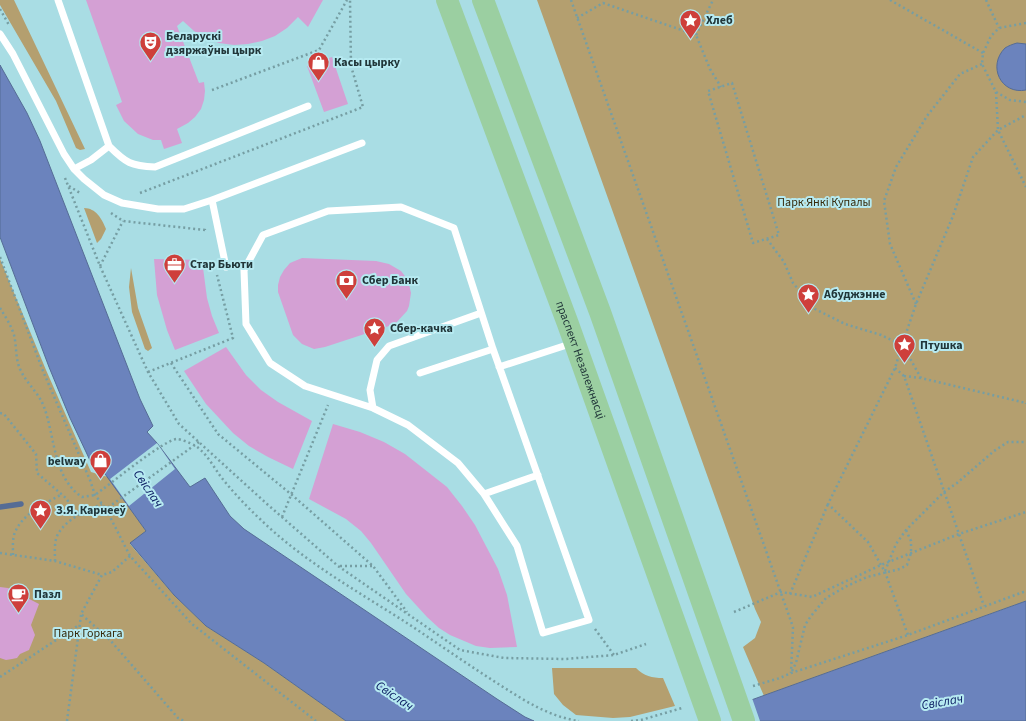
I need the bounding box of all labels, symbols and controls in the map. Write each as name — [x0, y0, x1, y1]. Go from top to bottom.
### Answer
place icon: Хлеб — [678, 7, 704, 40]
place label: Хлеб — [706, 12, 733, 29]
place label: Беларускі дзяржаўны цырк — [166, 28, 262, 59]
theatre icon: Беларускі дзяржаўны цырк — [137, 30, 163, 63]
shop icon: Касы цырку — [305, 49, 331, 82]
place label: Касы цырку — [334, 54, 401, 71]
park label: Парк Янкі Купалы — [777, 194, 871, 211]
office icon: Стар Бьюти — [161, 251, 187, 284]
place label: Стар Бьюти — [190, 256, 253, 273]
bank icon: Сбер Банк — [333, 267, 359, 300]
place label: Сбер Банк — [362, 272, 418, 289]
place icon: Абуджэнне — [795, 281, 821, 314]
place label: Абуджэнне — [823, 286, 885, 303]
street label: праспект Незалежнасці — [551, 298, 609, 422]
place icon: Сбер-качка — [361, 315, 387, 348]
place label: Сбер-качка — [390, 320, 453, 337]
place icon: Птушка — [891, 332, 917, 365]
place label: Птушка — [920, 337, 963, 354]
shop icon: belway — [88, 448, 114, 481]
place label: belway — [48, 453, 87, 470]
water label: Свіслач — [129, 466, 167, 511]
place icon: З.Я. Карнееў — [28, 497, 54, 530]
place label: З.Я. Карнееў — [56, 502, 127, 519]
cafe icon: Пазл — [5, 581, 31, 614]
place label: Пазл — [34, 586, 61, 603]
park label: Парк Горкага — [53, 625, 123, 642]
water label: Свіслач — [372, 677, 417, 715]
water label: Свіслач — [920, 689, 964, 714]

